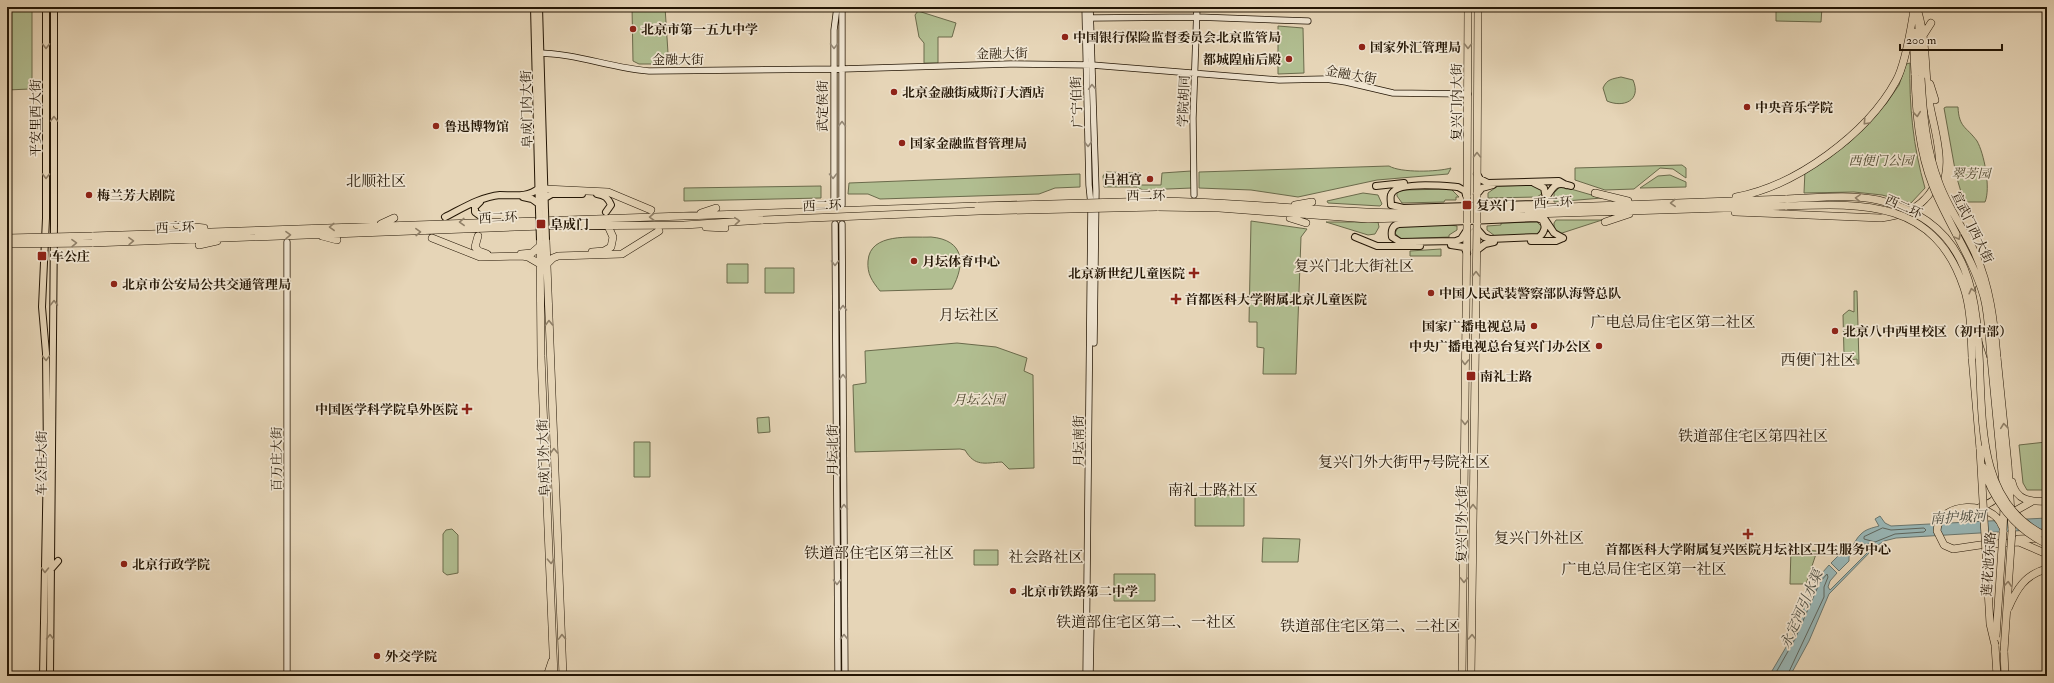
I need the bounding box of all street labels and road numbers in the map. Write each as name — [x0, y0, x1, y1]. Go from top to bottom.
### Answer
street label: 金融大街 — [976, 46, 1028, 62]
street label: 金融大街 — [652, 52, 704, 68]
street label: 金融大街 — [1324, 63, 1378, 87]
street label: 复兴门内大街 — [1449, 63, 1465, 141]
street label: 阜成门内大街 — [518, 70, 536, 148]
street label: 学院胡同 — [1175, 75, 1193, 127]
street label: 广宁伯街 — [1068, 76, 1086, 128]
street label: 平安里西大街 — [28, 79, 44, 157]
street label: 武定侯街 — [815, 80, 831, 132]
street label: 西二环 — [1126, 188, 1166, 204]
street label: 宣武门西大街 — [1948, 189, 1996, 266]
street label: 西二环 — [1883, 192, 1925, 222]
street label: 西二环 — [1533, 194, 1573, 212]
street label: 西二环 — [802, 197, 842, 215]
street label: 西二环 — [478, 209, 518, 227]
street label: 西二环 — [155, 219, 195, 237]
street label: 月坛南街 — [1071, 415, 1087, 467]
street label: 阜成门外大街 — [535, 419, 553, 497]
street label: 月坛北街 — [825, 424, 841, 476]
street label: 百万庄大街 — [269, 426, 285, 492]
street label: 车公庄大街 — [34, 430, 50, 496]
street label: 复兴门外大街 — [1454, 485, 1470, 563]
street label: 莲花池东路 — [1979, 531, 1999, 597]

